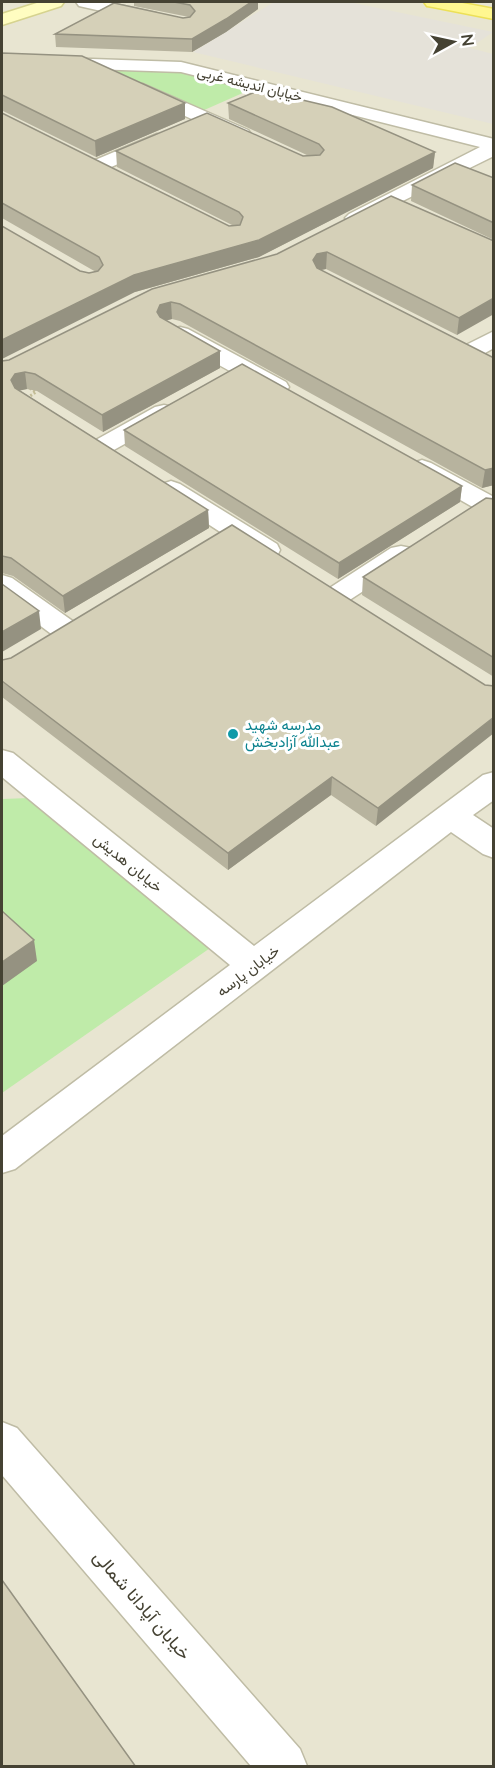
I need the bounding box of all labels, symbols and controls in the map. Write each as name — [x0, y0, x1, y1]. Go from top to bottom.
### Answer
north arrow — [423, 12, 483, 72]
text: N — [458, 32, 479, 47]
street label: خیابان اندیشه غربی — [196, 62, 304, 106]
place label: مدرسه شهید عبدالله آزادبخش — [245, 715, 340, 752]
marker: مدرسه شهید عبدالله آزادبخش — [226, 727, 240, 741]
street label: خیابان هدیش — [89, 829, 167, 897]
street label: خیابان پارسه — [212, 941, 284, 1001]
street label: خیابان آپادانا شمالی — [88, 1545, 196, 1665]

